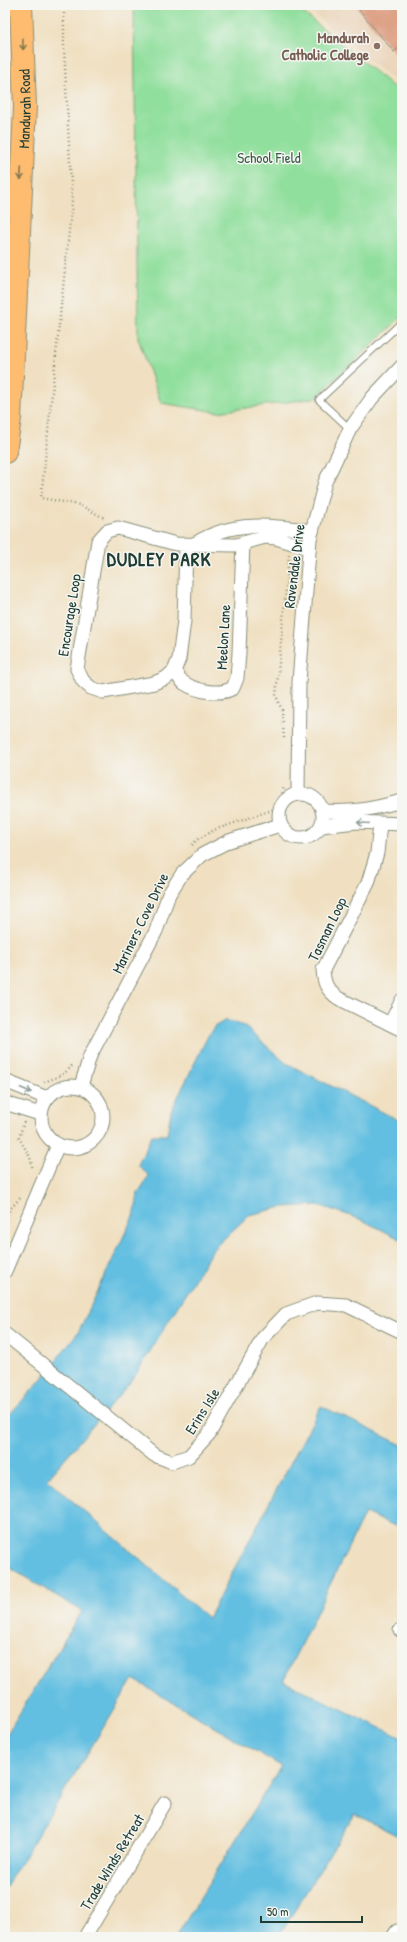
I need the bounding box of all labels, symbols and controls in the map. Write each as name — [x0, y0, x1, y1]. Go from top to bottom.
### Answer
place label: Mandurah Catholic College — [281, 27, 370, 66]
one-way arrow — [19, 37, 26, 50]
marker: Mandurah Catholic College — [372, 41, 382, 51]
street label: Mandurah Road — [13, 68, 36, 149]
park label: School Field — [237, 147, 301, 168]
one-way arrow — [18, 167, 25, 180]
street label: Ravendale Drive — [278, 523, 310, 609]
district label: DUDLEY PARK — [107, 546, 211, 572]
street label: Encourage Loop — [52, 572, 86, 658]
street label: Meelon Lane — [211, 604, 235, 670]
one-way arrow — [357, 819, 370, 827]
street label: Mariners Cove Drive — [107, 869, 173, 977]
street label: Tasman Loop — [302, 893, 352, 965]
one-way arrow — [19, 1086, 31, 1094]
street label: Erins Isle — [180, 1384, 224, 1438]
street label: Trade Winds Retreat — [75, 1809, 150, 1914]
scale bar — [261, 1898, 362, 1924]
text: 50 m — [267, 1903, 288, 1920]

